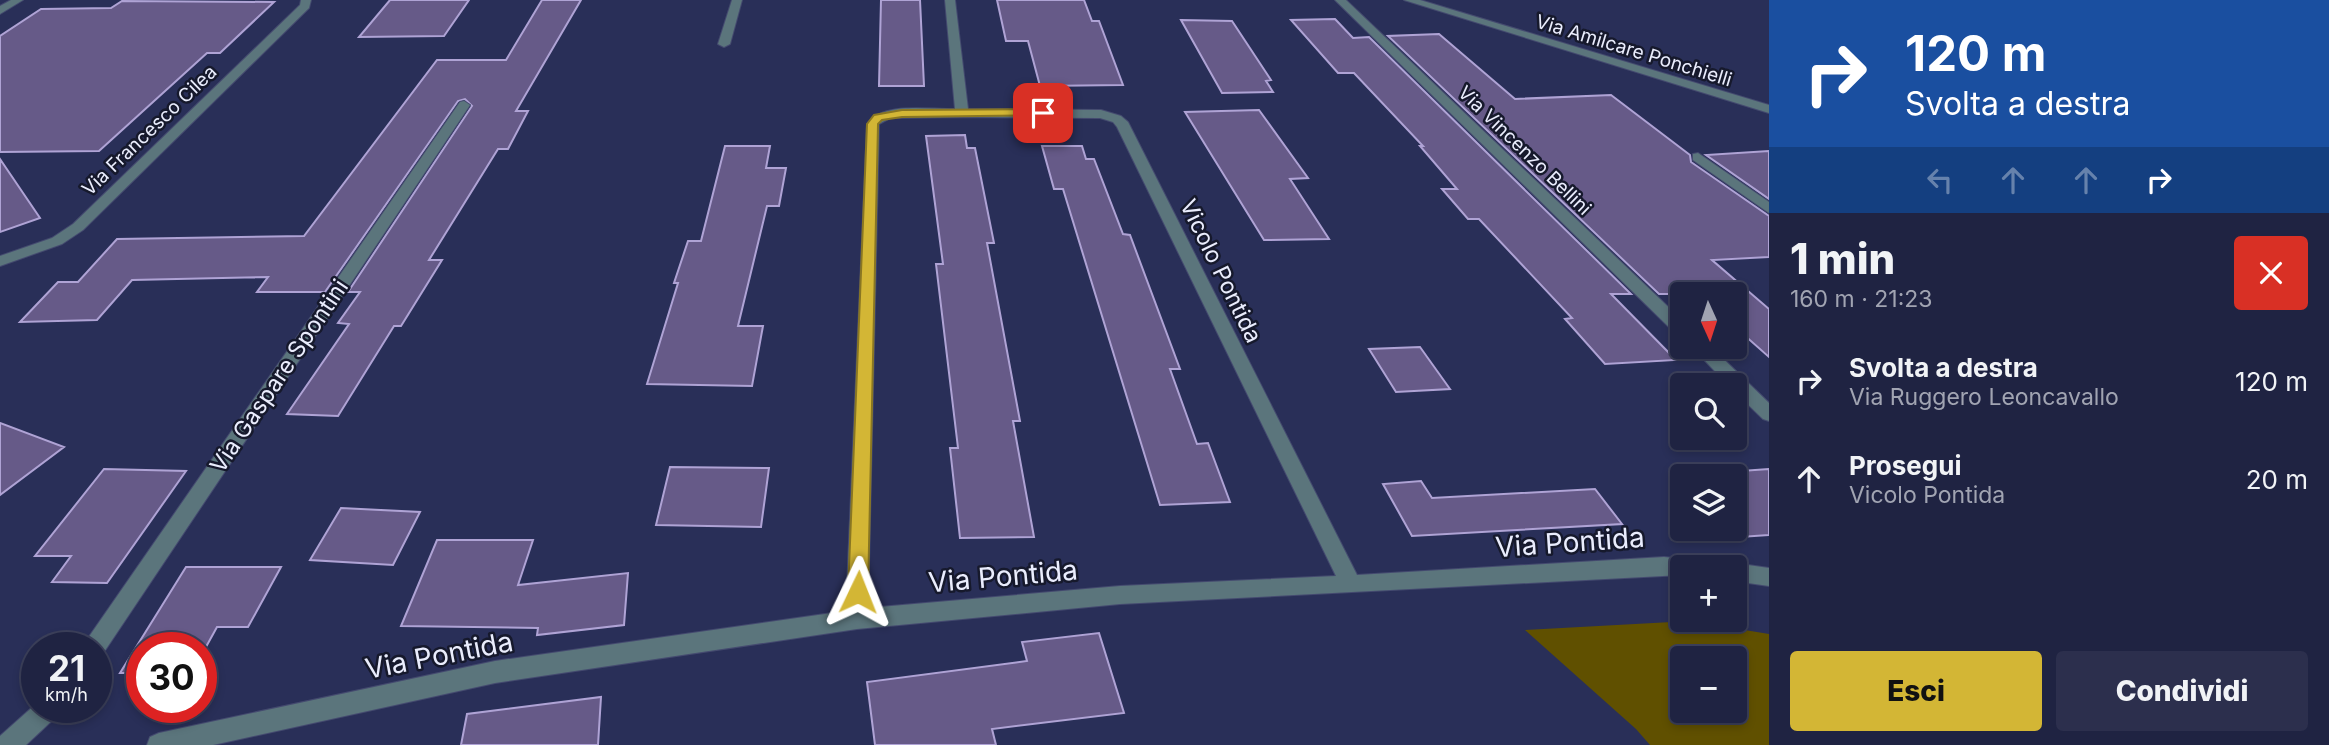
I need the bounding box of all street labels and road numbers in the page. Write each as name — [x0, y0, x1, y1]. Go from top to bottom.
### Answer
street label: Via Amilcare Ponchielli — [1533, 10, 1735, 91]
street label: Via Francesco Cilea — [77, 60, 221, 200]
street label: Via Vincenzo Bellini — [1453, 81, 1596, 220]
street label: Vicolo Pontida — [1174, 195, 1268, 347]
street label: Via Gaspare Spontini — [204, 274, 354, 478]
street label: Via Pontida — [1494, 520, 1646, 564]
street label: Via Pontida — [927, 553, 1079, 599]
street label: Via Pontida — [362, 624, 516, 686]

